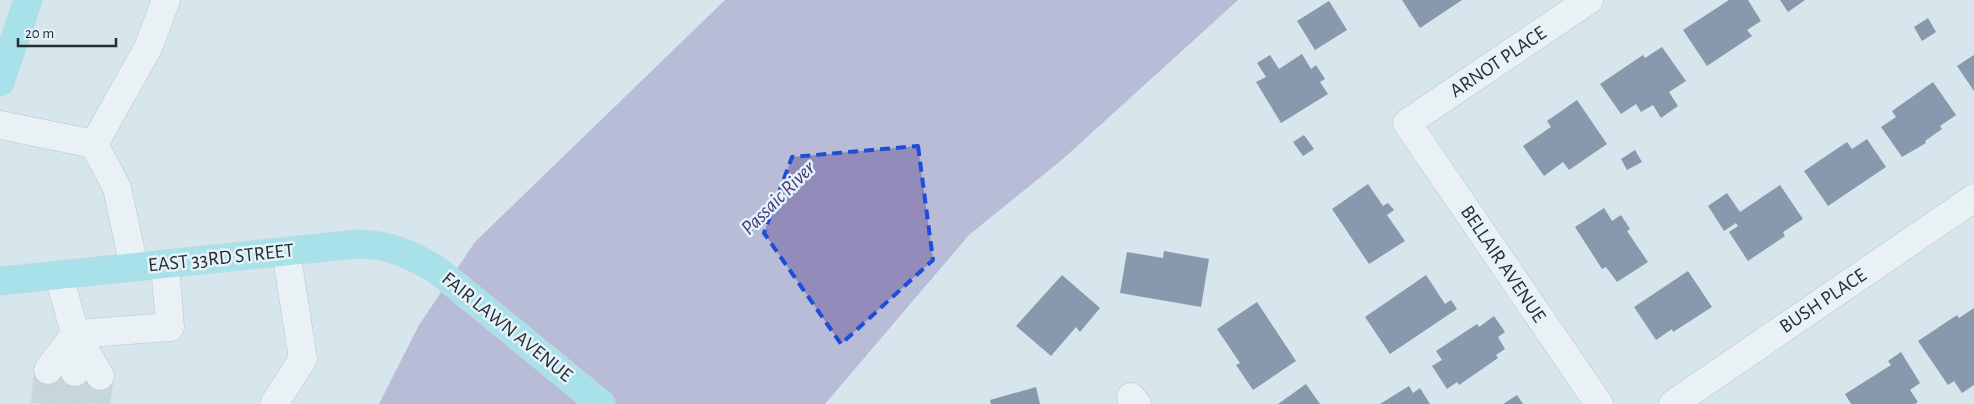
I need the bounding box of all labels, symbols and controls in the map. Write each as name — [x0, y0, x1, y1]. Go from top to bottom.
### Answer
scale bar — [18, 15, 115, 47]
street label: ARNOT PLACE — [1446, 22, 1550, 101]
text: 20 m — [25, 26, 54, 41]
water label: Passaic River — [737, 156, 820, 239]
street label: BELLAIR AVENUE — [1457, 202, 1550, 326]
street label: EAST 33RD STREET — [147, 240, 295, 276]
street label: BUSH PLACE — [1776, 265, 1870, 337]
street label: FAIR LAWN AVENUE — [438, 268, 576, 386]

